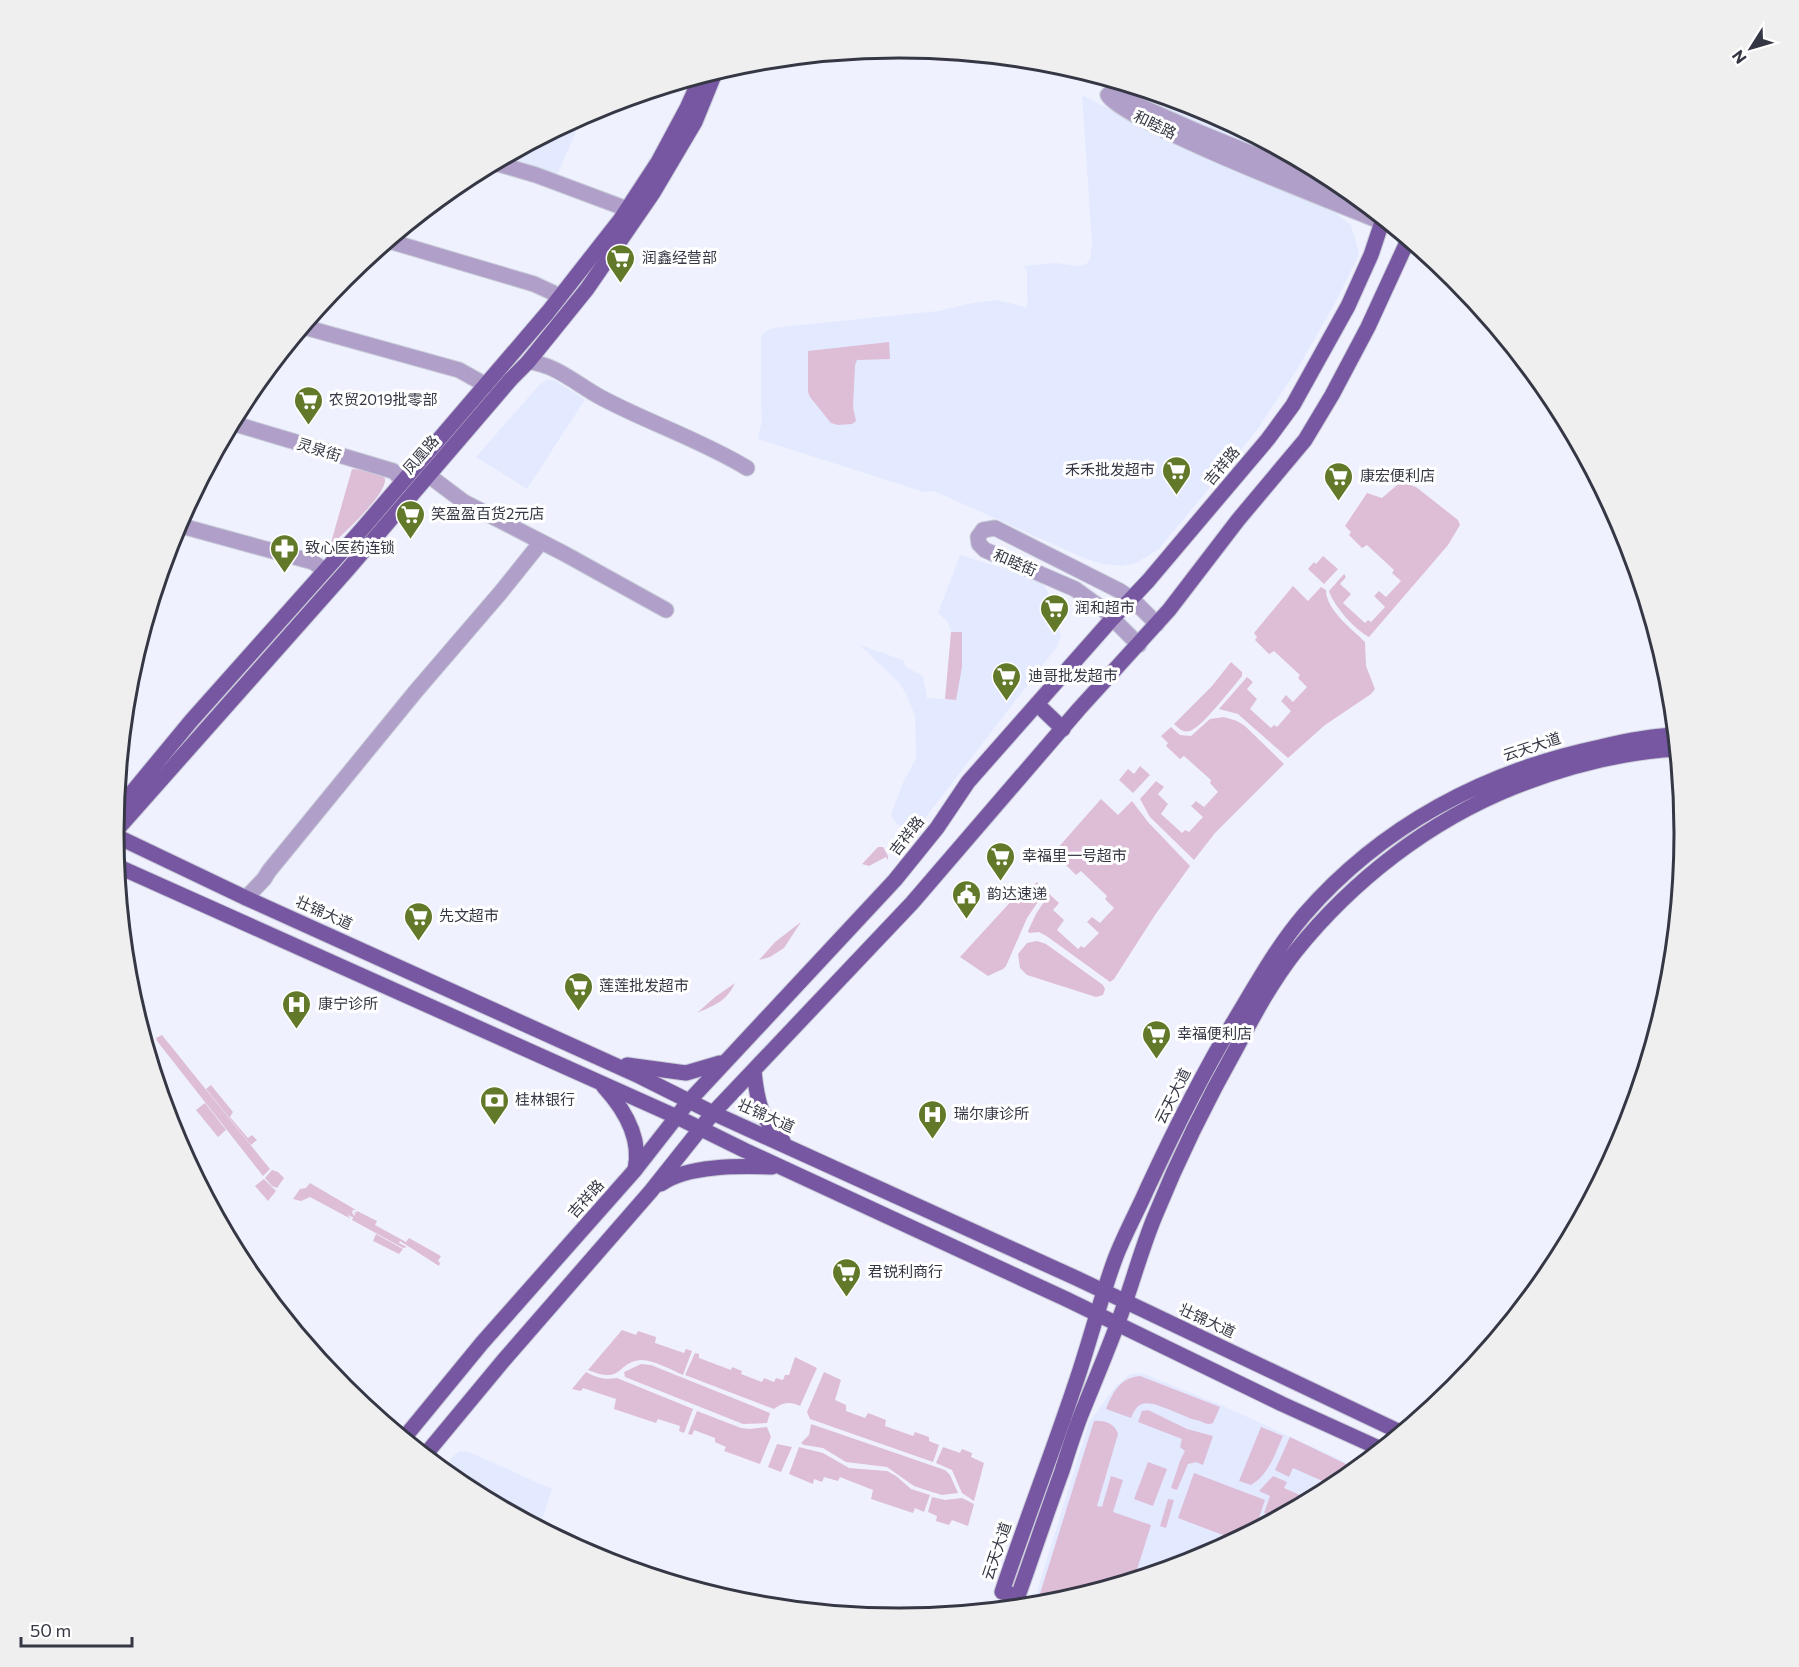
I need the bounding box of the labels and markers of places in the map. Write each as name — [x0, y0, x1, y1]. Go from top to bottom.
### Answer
supermarket icon: 润鑫经营部 — [605, 242, 637, 284]
place label: 润鑫经营部 — [642, 248, 717, 266]
supermarket icon: 农贸2019批零部 — [292, 384, 324, 426]
place label: 农贸2019批零部 — [329, 390, 438, 408]
supermarket icon: 禾禾批发超市 — [1160, 454, 1192, 496]
place label: 禾禾批发超市 — [1065, 460, 1155, 478]
supermarket icon: 康宏便利店 — [1323, 460, 1355, 502]
place label: 康宏便利店 — [1360, 466, 1435, 484]
supermarket icon: 笑盈盈百货2元店 — [394, 498, 426, 540]
place label: 笑盈盈百货2元店 — [431, 504, 544, 522]
pharmacy icon: 致心医药连锁 — [268, 532, 300, 574]
place label: 致心医药连锁 — [305, 538, 395, 556]
supermarket icon: 润和超市 — [1038, 592, 1070, 634]
place label: 润和超市 — [1075, 598, 1135, 616]
supermarket icon: 迪哥批发超市 — [991, 660, 1023, 702]
place label: 迪哥批发超市 — [1028, 666, 1118, 684]
supermarket icon: 幸福里一号超市 — [985, 840, 1017, 882]
place label: 幸福里一号超市 — [1022, 846, 1127, 864]
public building icon: 韵达速递 — [950, 878, 982, 920]
place label: 韵达速递 — [987, 884, 1047, 902]
supermarket icon: 先文超市 — [402, 900, 434, 942]
place label: 先文超市 — [439, 906, 499, 924]
supermarket icon: 莲莲批发超市 — [562, 970, 594, 1012]
place label: 莲莲批发超市 — [599, 976, 689, 994]
hospital icon: 康宁诊所 — [281, 988, 313, 1030]
place label: 康宁诊所 — [318, 994, 378, 1012]
supermarket icon: 幸福便利店 — [1140, 1018, 1172, 1060]
place label: 幸福便利店 — [1177, 1024, 1252, 1042]
bank icon: 桂林银行 — [478, 1084, 510, 1126]
place label: 桂林银行 — [515, 1090, 575, 1108]
hospital icon: 瑞尔康诊所 — [917, 1098, 949, 1140]
place label: 瑞尔康诊所 — [954, 1104, 1029, 1122]
supermarket icon: 君锐利商行 — [831, 1256, 863, 1298]
place label: 君锐利商行 — [868, 1262, 943, 1280]

